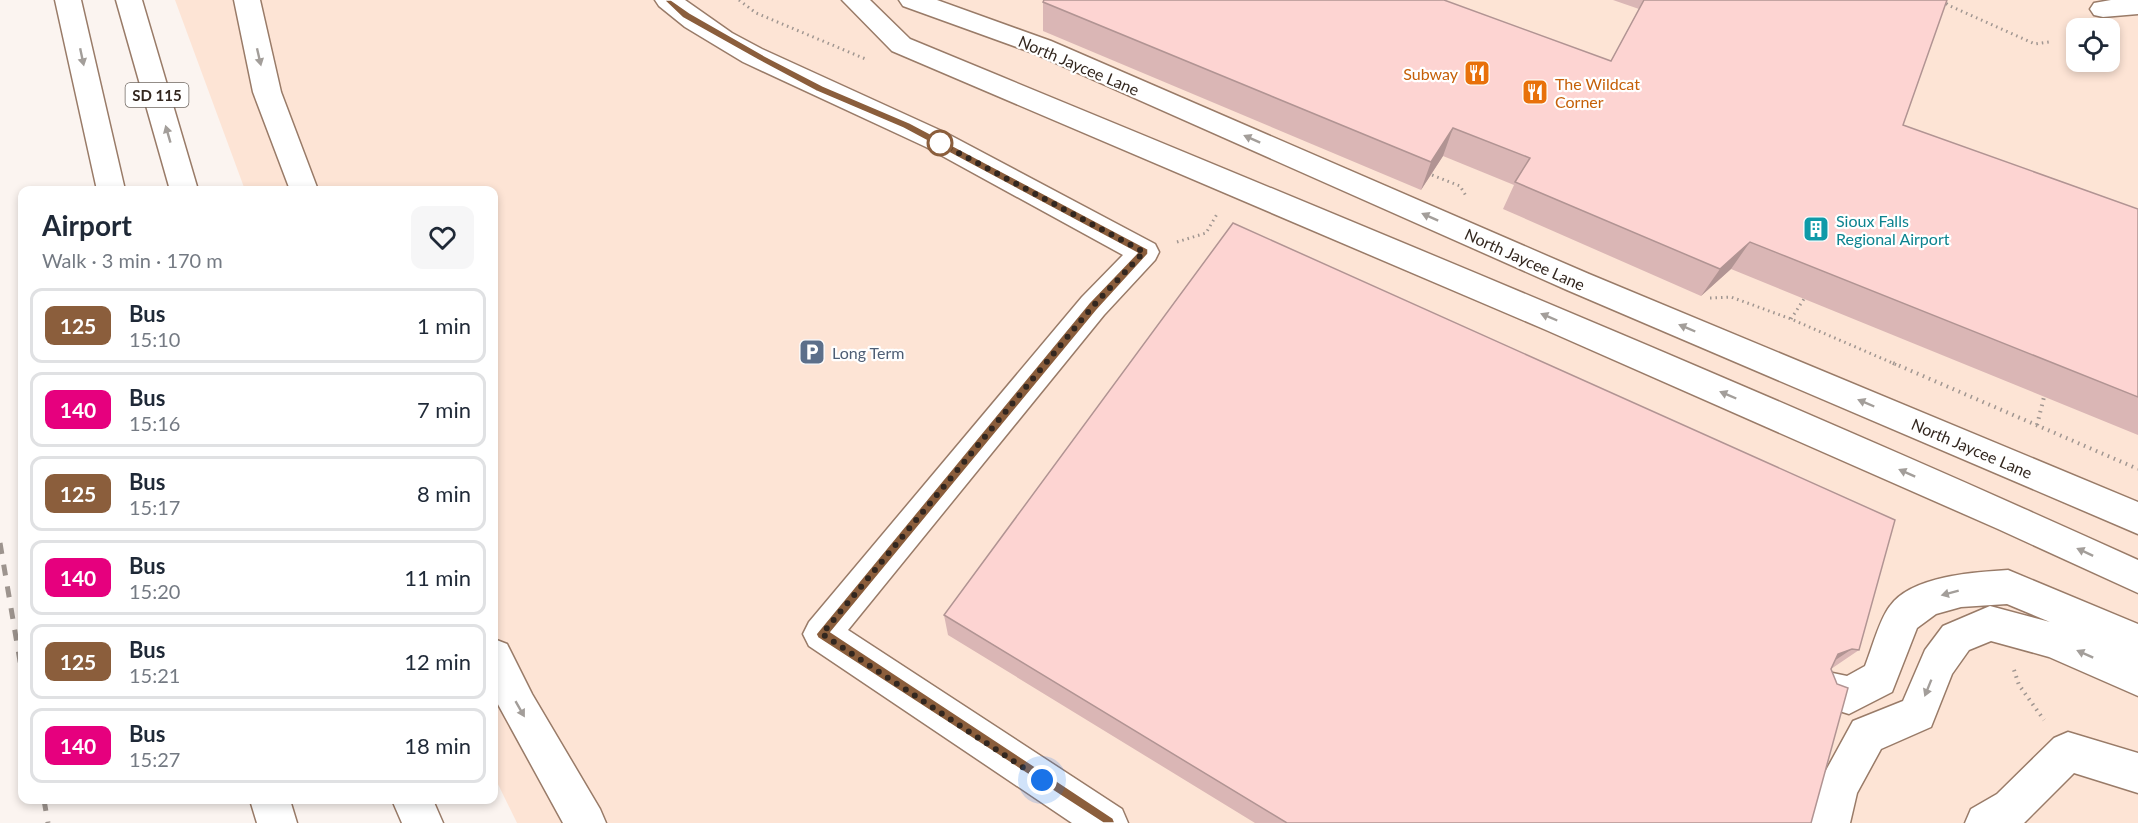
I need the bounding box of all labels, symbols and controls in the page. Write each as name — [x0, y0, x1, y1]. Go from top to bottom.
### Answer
map controls — [2066, 18, 2120, 72]
button: locate — [2066, 18, 2120, 72]
street label: North Jaycee Lane — [1016, 31, 1142, 99]
one-way arrow — [77, 48, 87, 66]
one-way arrow — [255, 48, 264, 67]
restaurant icon: Subway — [1462, 58, 1492, 88]
place label: Subway — [1403, 64, 1459, 83]
place label: The Wildcat Corner — [1555, 74, 1640, 111]
restaurant icon: The Wildcat Corner — [1520, 77, 1550, 107]
road number: SD 115 — [126, 83, 188, 107]
one-way arrow — [163, 125, 172, 143]
unlabelled marker — [927, 130, 953, 156]
one-way arrow — [1242, 134, 1260, 144]
button: heart — [411, 206, 474, 269]
text: Airport — [42, 208, 132, 242]
place label: Sioux Falls Regional Airport — [1836, 211, 1950, 248]
one-way arrow — [1421, 212, 1439, 222]
building icon: Sioux Falls Regional Airport — [1801, 214, 1831, 244]
street label: North Jaycee Lane — [1462, 224, 1588, 294]
text: Walk · 3 min · 170 m — [42, 248, 223, 272]
text: Bus — [129, 300, 165, 327]
text: 1 min — [417, 312, 471, 339]
text: 125 — [60, 313, 96, 338]
one-way arrow — [1541, 313, 1558, 322]
one-way arrow — [1677, 323, 1695, 333]
text: 15:10 — [129, 327, 180, 351]
parking icon: Long Term — [797, 337, 827, 367]
place label: Long Term — [832, 343, 905, 362]
text: Bus — [129, 384, 165, 411]
one-way arrow — [1719, 390, 1737, 399]
text: 7 min — [417, 396, 471, 423]
text: 140 — [60, 397, 96, 422]
one-way arrow — [1857, 398, 1875, 408]
text: 15:16 — [129, 411, 180, 435]
street label: North Jaycee Lane — [1909, 414, 2035, 482]
text: Bus — [129, 468, 165, 495]
one-way arrow — [1898, 468, 1916, 477]
text: 8 min — [417, 480, 471, 507]
text: 125 — [60, 481, 96, 506]
text: 15:17 — [129, 495, 180, 519]
one-way arrow — [2076, 548, 2093, 557]
text: Bus — [129, 552, 165, 579]
text: 11 min — [404, 564, 471, 591]
text: 140 — [60, 565, 96, 590]
text: 15:20 — [129, 579, 180, 603]
one-way arrow — [1941, 589, 1959, 598]
text: Bus — [129, 636, 165, 663]
text: 12 min — [404, 648, 471, 675]
text: 125 — [60, 649, 96, 674]
one-way arrow — [2076, 650, 2093, 659]
text: 15:21 — [129, 663, 180, 687]
one-way arrow — [1923, 679, 1932, 697]
one-way arrow — [515, 701, 525, 718]
text: Bus — [129, 720, 165, 747]
text: 18 min — [404, 732, 471, 759]
text: 140 — [60, 733, 96, 758]
text: 15:27 — [129, 747, 180, 771]
your location — [1027, 765, 1057, 795]

